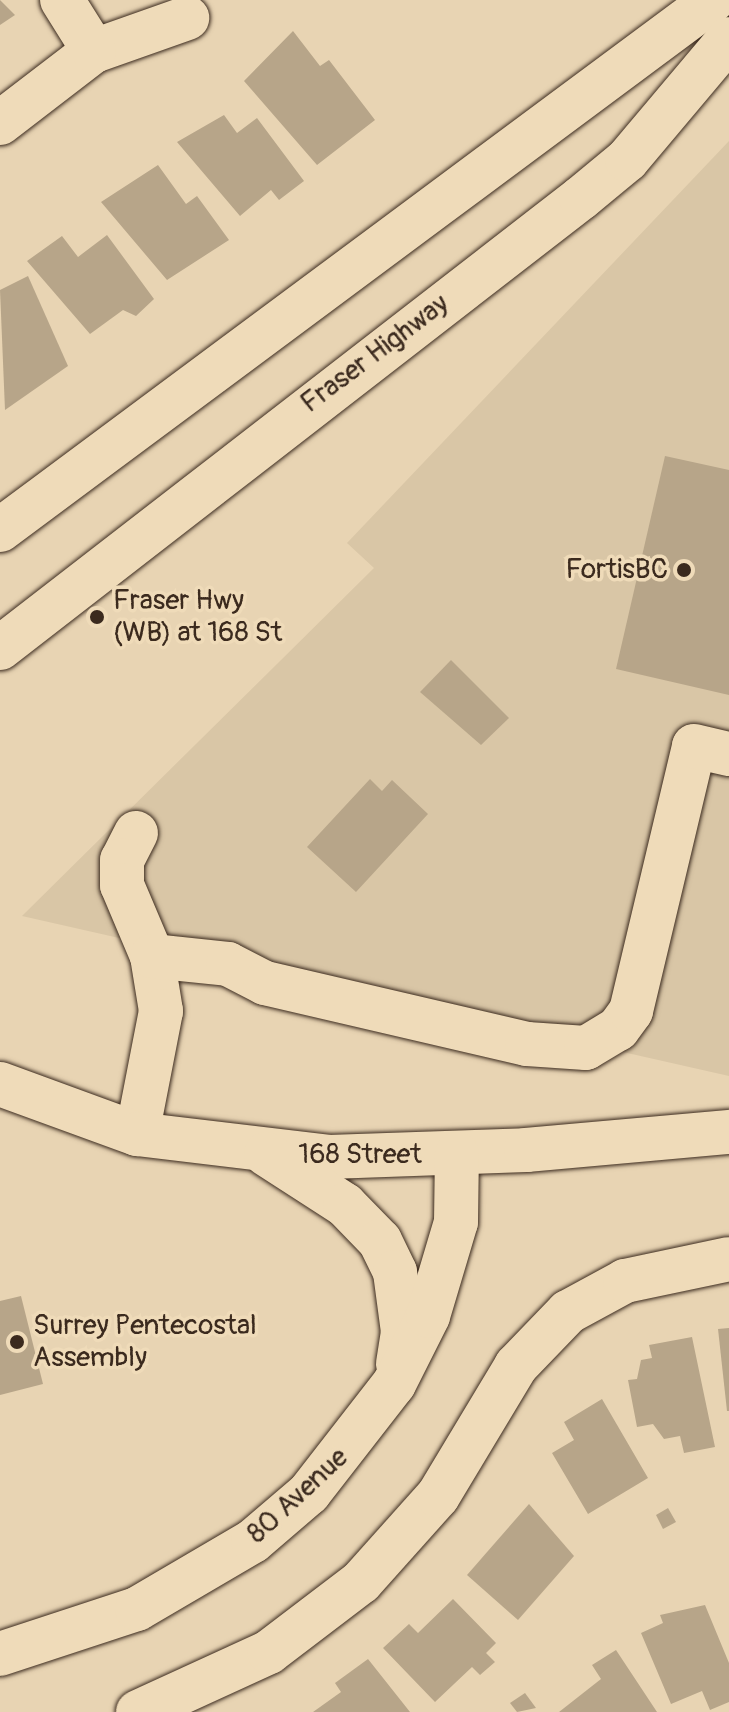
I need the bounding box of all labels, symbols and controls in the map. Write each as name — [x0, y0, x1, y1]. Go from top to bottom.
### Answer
street label: Fraser Highway — [294, 288, 456, 420]
place label: FortisBC — [566, 553, 668, 587]
marker: FortisBC — [675, 561, 693, 579]
place label: Fraser Hwy (WB) at 168 St — [113, 584, 282, 650]
marker: Fraser Hwy (WB) at 168 St — [88, 608, 106, 626]
street label: 168 Street — [298, 1138, 422, 1172]
place label: Surrey Pentecostal Assembly — [33, 1309, 257, 1375]
marker: Surrey Pentecostal Assembly — [8, 1333, 26, 1351]
street label: 80 Avenue — [241, 1441, 355, 1551]

